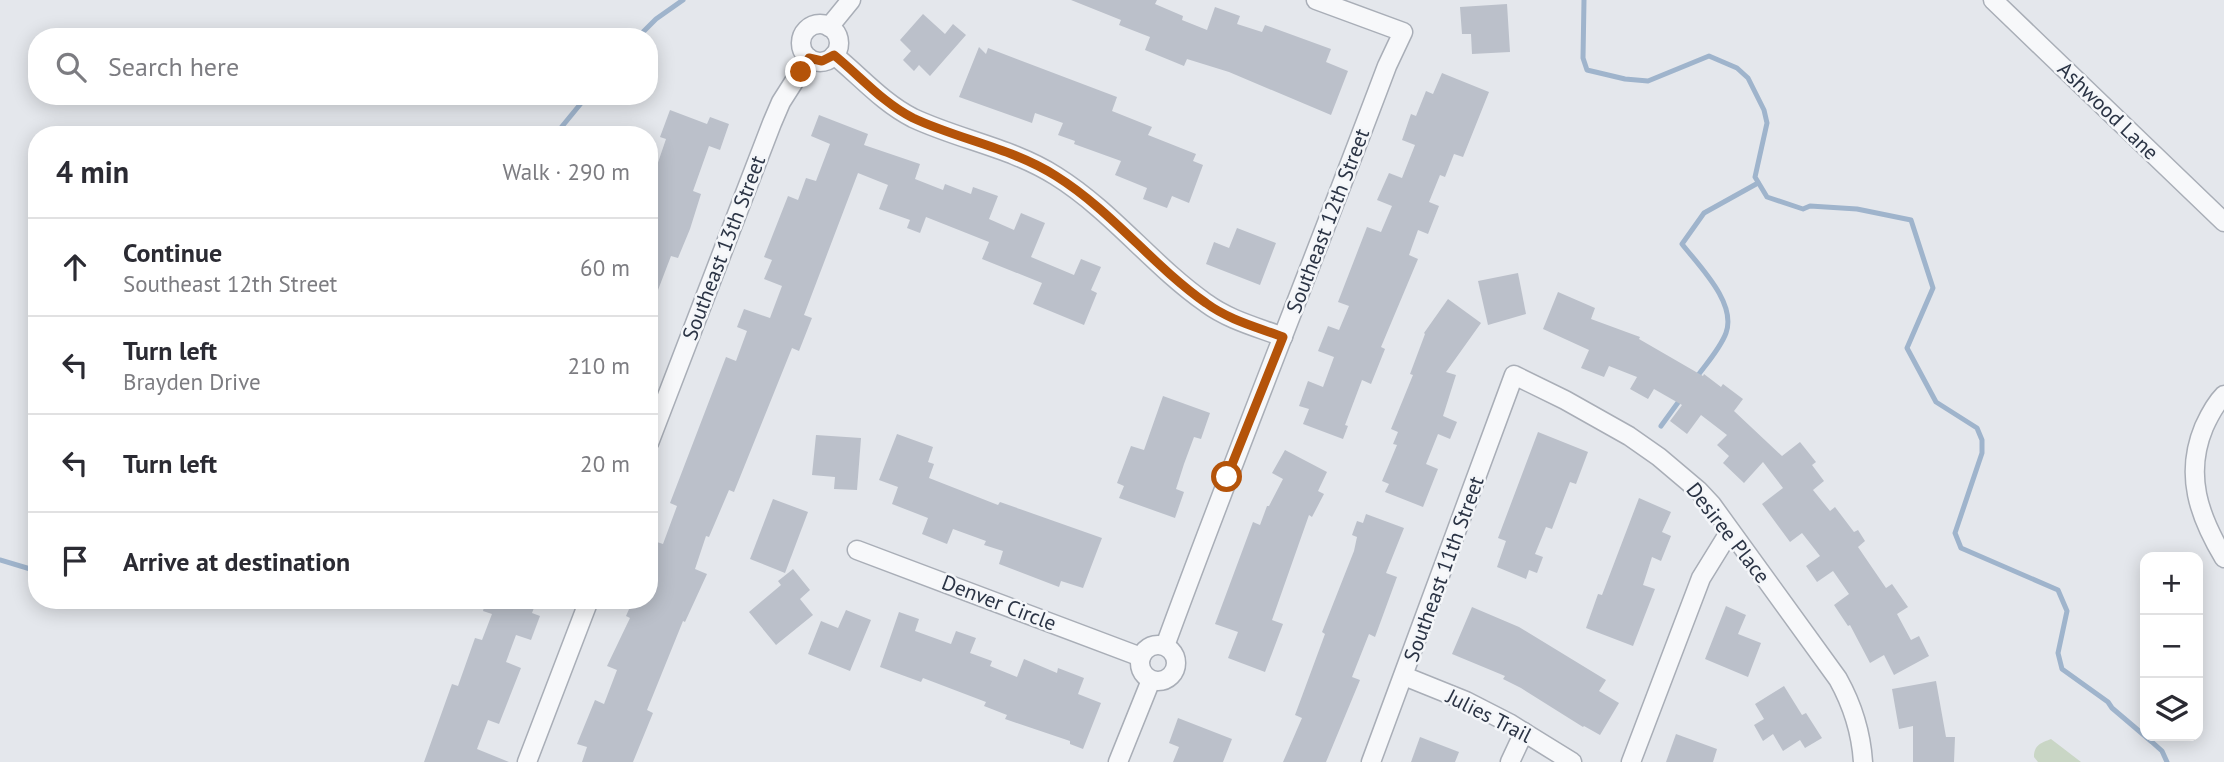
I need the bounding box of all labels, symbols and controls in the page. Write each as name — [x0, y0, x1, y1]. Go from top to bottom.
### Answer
search box — [28, 28, 658, 105]
icon: search — [52, 48, 90, 86]
text: Search here — [108, 50, 239, 83]
route end — [785, 56, 816, 87]
street label: Ashwood Lane — [2052, 56, 2165, 166]
street label: Southeast 12th Street — [1280, 125, 1375, 317]
text: 4 min — [56, 152, 129, 191]
street label: Southeast 13th Street — [676, 152, 771, 344]
text: Walk · 290 m — [503, 157, 630, 186]
text: Continue — [123, 236, 222, 269]
icon: ahead — [56, 248, 94, 286]
text: 60 m — [580, 253, 630, 282]
text: Southeast 12th Street — [123, 269, 337, 298]
text: Turn left — [123, 334, 217, 367]
icon: left — [56, 346, 94, 384]
text: 210 m — [568, 351, 630, 380]
text: Brayden Drive — [123, 367, 261, 396]
icon: left — [56, 444, 94, 482]
text: Turn left — [123, 447, 217, 480]
text: 20 m — [580, 449, 630, 478]
route start — [1211, 461, 1242, 492]
street label: Southeast 11th Street — [1397, 472, 1490, 665]
street label: Desiree Place — [1681, 477, 1776, 589]
icon: arrive — [56, 542, 94, 580]
text: Arrive at destination — [123, 545, 350, 578]
map controls — [2140, 552, 2203, 741]
button: + — [2140, 552, 2203, 615]
street label: Denver Circle — [938, 568, 1060, 637]
button: − — [2140, 615, 2203, 678]
button: layers — [2140, 678, 2203, 741]
street label: Julies Trail — [1441, 682, 1537, 749]

